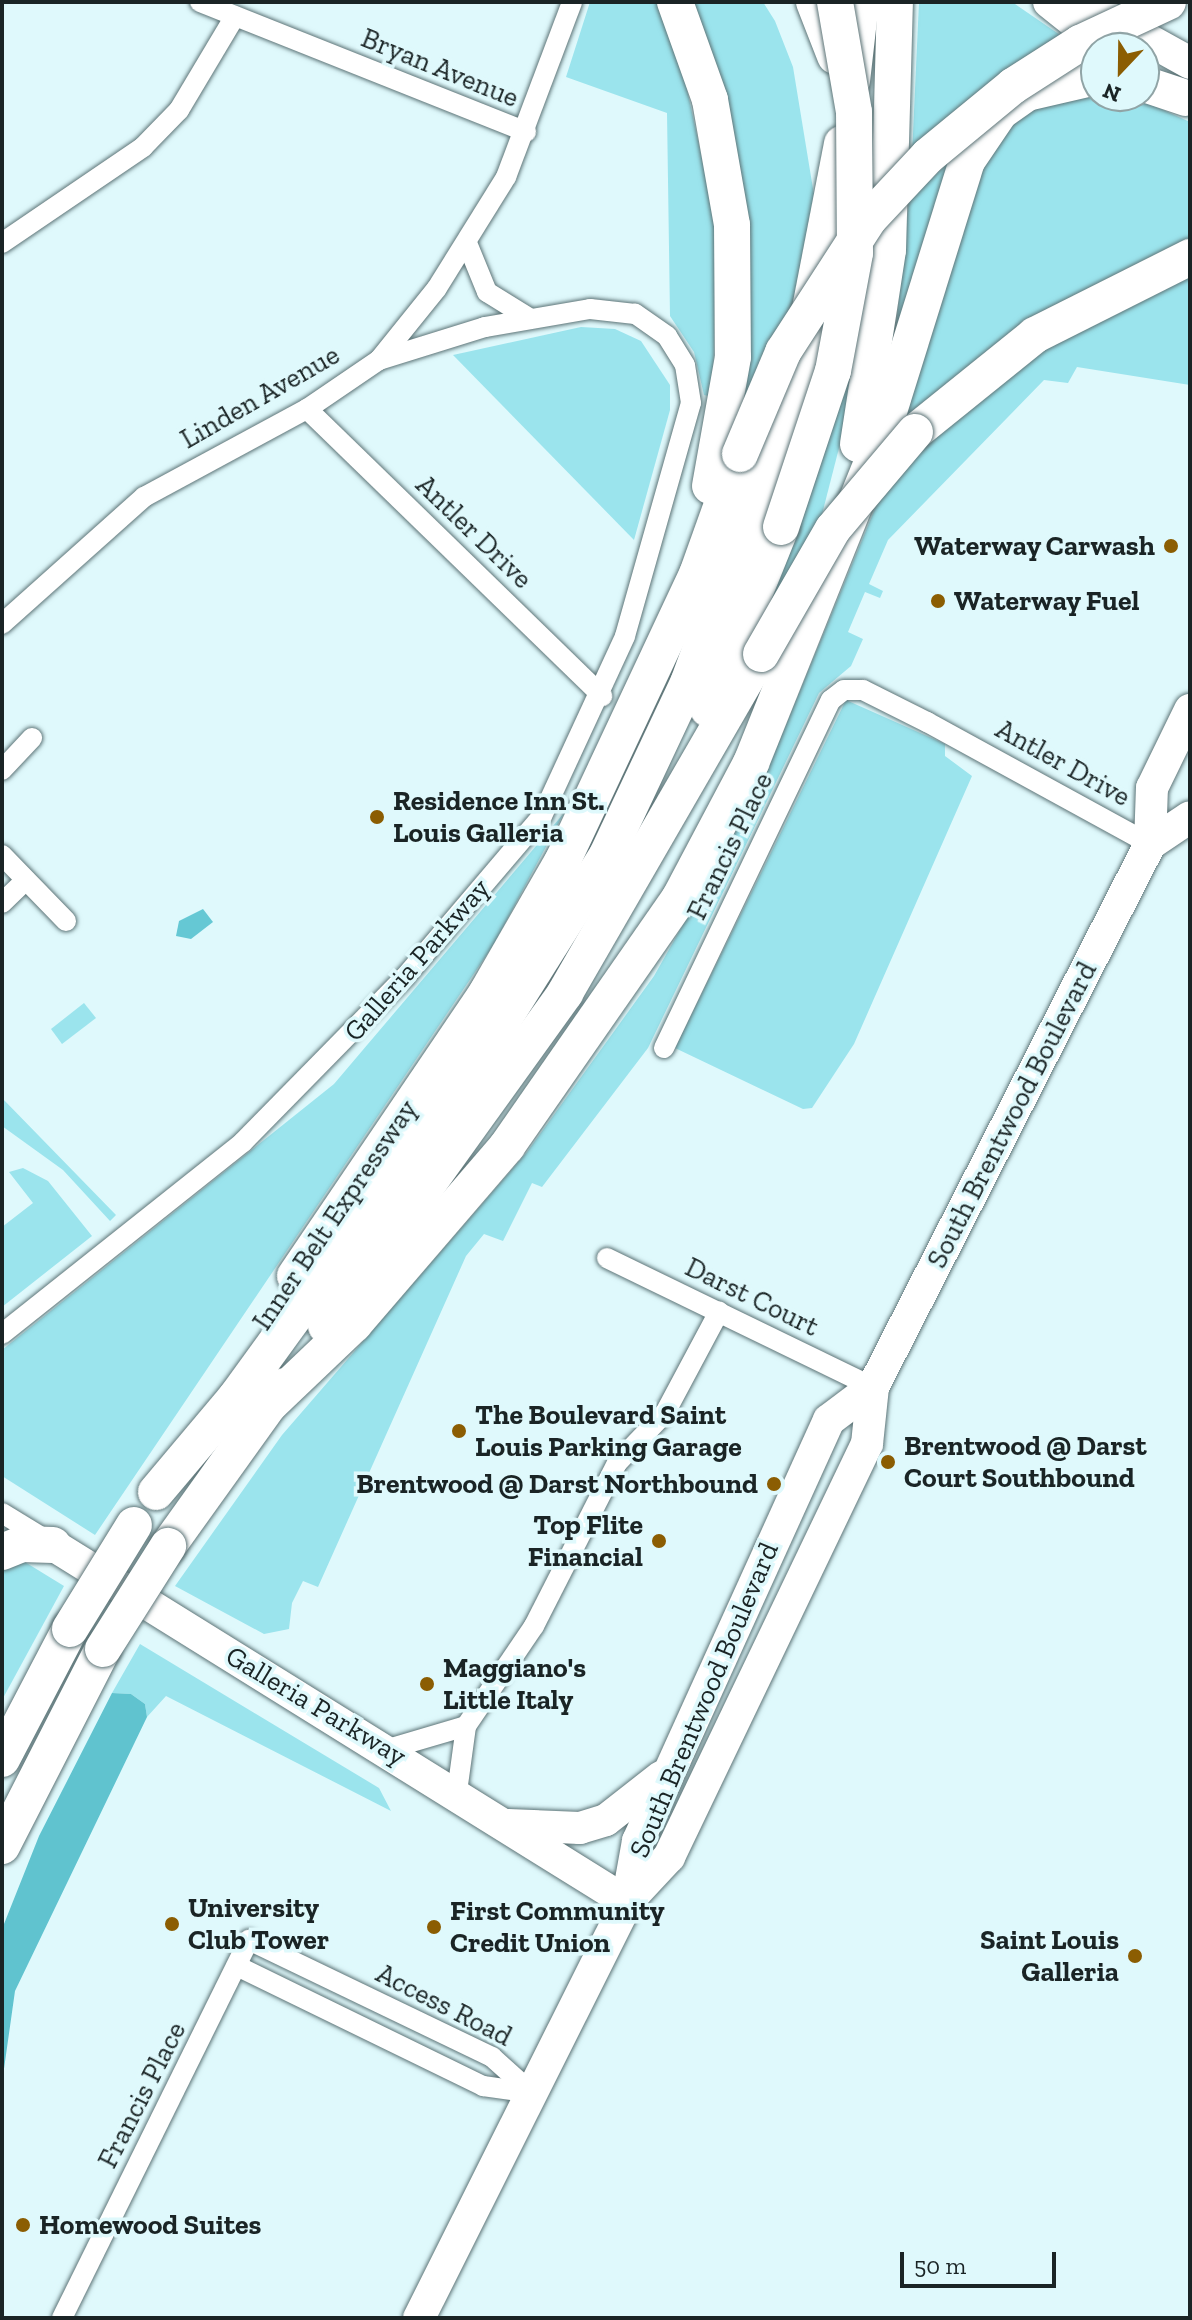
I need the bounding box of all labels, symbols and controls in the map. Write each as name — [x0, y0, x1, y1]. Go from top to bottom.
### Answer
street label: Bryan Avenue — [356, 21, 524, 115]
north arrow — [1080, 32, 1160, 112]
text: N — [1099, 77, 1124, 109]
street label: Linden Avenue — [174, 338, 346, 456]
street label: Antler Drive — [409, 468, 539, 596]
place label: Waterway Carwash — [914, 529, 1155, 563]
marker: Waterway Carwash — [1162, 537, 1180, 555]
place label: Waterway Fuel — [954, 584, 1140, 618]
marker: Waterway Fuel — [929, 592, 947, 610]
street label: Antler Drive — [990, 712, 1136, 814]
street label: Francis Place — [680, 767, 780, 925]
place label: Residence Inn St. Louis Galleria — [393, 784, 605, 850]
marker: Residence Inn St. Louis Galleria — [368, 808, 386, 826]
street label: Galleria Parkway — [337, 872, 497, 1048]
street label: South Brentwood Boulevard — [920, 956, 1104, 1274]
street label: Inner Belt Expressway — [245, 1093, 425, 1337]
street label: Darst Court — [680, 1250, 824, 1344]
place label: The Boulevard Saint Louis Parking Garage — [475, 1398, 742, 1464]
marker: The Boulevard Saint Louis Parking Garage — [450, 1422, 468, 1440]
place label: Brentwood @ Darst Court Southbound — [904, 1429, 1147, 1495]
marker: Brentwood @ Darst Court Southbound — [879, 1453, 897, 1471]
place label: Brentwood @ Darst Northbound — [356, 1467, 758, 1501]
marker: Brentwood @ Darst Northbound — [765, 1475, 783, 1493]
place label: Top Flite Financial — [528, 1508, 643, 1574]
marker: Top Flite Financial — [650, 1532, 668, 1550]
street label: South Brentwood Boulevard — [622, 1537, 786, 1863]
street label: Galleria Parkway — [220, 1639, 412, 1773]
place label: Maggiano's Little Italy — [443, 1651, 586, 1717]
marker: Maggiano's Little Italy — [418, 1675, 436, 1693]
place label: University Club Tower — [188, 1891, 329, 1957]
place label: First Community Credit Union — [450, 1894, 665, 1960]
marker: University Club Tower — [163, 1915, 181, 1933]
marker: First Community Credit Union — [425, 1918, 443, 1936]
place label: Saint Louis Galleria — [980, 1923, 1119, 1989]
marker: Saint Louis Galleria — [1126, 1947, 1144, 1965]
street label: Access Road — [370, 1956, 518, 2054]
street label: Francis Place — [91, 2016, 193, 2174]
place label: Homewood Suites — [39, 2208, 261, 2242]
marker: Homewood Suites — [14, 2216, 32, 2234]
scale bar — [904, 2236, 1060, 2286]
text: 50 m — [914, 2251, 966, 2280]

